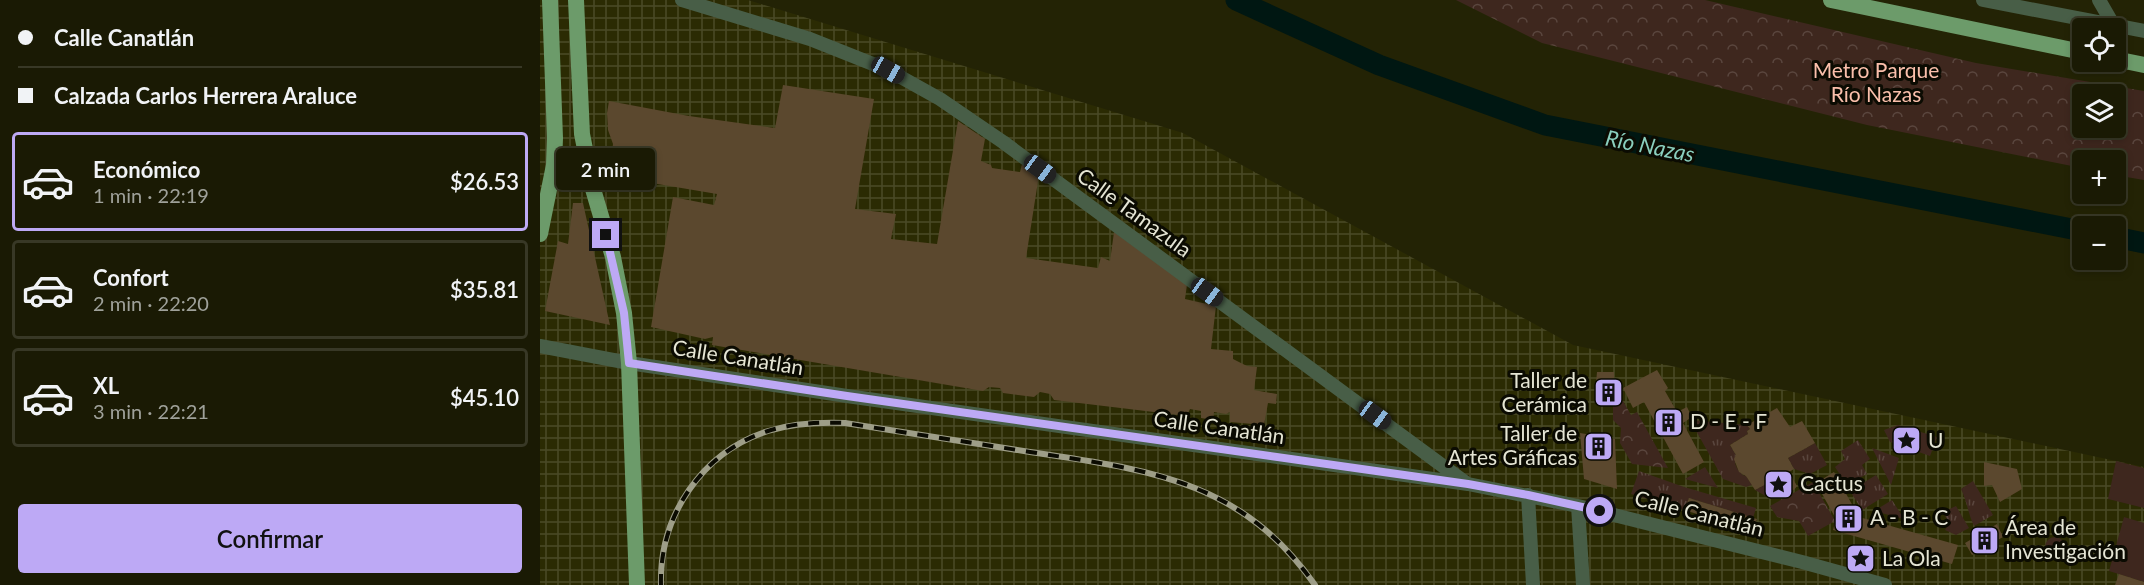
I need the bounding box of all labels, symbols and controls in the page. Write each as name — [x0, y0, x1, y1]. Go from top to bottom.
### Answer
map controls — [2072, 18, 2126, 270]
button: locate — [2072, 18, 2126, 72]
text: Calle Canatlán — [54, 24, 194, 51]
car — [868, 53, 908, 87]
park label: Metro Parque Río Nazas — [1813, 57, 1939, 106]
text: Calzada Carlos Herrera Araluce — [54, 82, 357, 109]
button: layers — [2072, 84, 2126, 138]
water label: Río Nazas — [1603, 124, 1697, 167]
callout: 2 min — [556, 148, 656, 190]
button: + — [2072, 150, 2126, 204]
car — [1020, 151, 1060, 187]
icon: car — [21, 155, 75, 209]
text: Económico — [93, 156, 200, 183]
text: 2 min — [581, 157, 630, 181]
street label: Calle Tamazula — [1073, 162, 1197, 262]
text: $26.53 — [450, 168, 519, 195]
text: 1 min · 22:19 — [93, 183, 209, 207]
button: − — [2072, 216, 2126, 270]
route end — [592, 221, 619, 248]
icon: car — [21, 263, 75, 317]
text: Confort — [93, 264, 169, 291]
car — [1187, 274, 1227, 310]
text: $35.81 — [450, 276, 519, 303]
text: 2 min · 22:20 — [93, 291, 209, 315]
street label: Calle Canatlán — [671, 334, 805, 379]
place label: Taller de Cerámica — [1501, 367, 1587, 416]
icon: car — [21, 371, 75, 425]
text: XL — [93, 372, 119, 399]
building icon: Taller de Cerámica — [1592, 377, 1624, 409]
text: $45.10 — [450, 384, 519, 411]
car — [1355, 397, 1395, 433]
text: 3 min · 22:21 — [93, 399, 209, 423]
street label: Calle Canatlán — [1152, 405, 1286, 448]
building icon: D - E - F — [1653, 406, 1685, 438]
place label: D - E - F — [1690, 408, 1767, 433]
place label: Taller de Artes Gráficas — [1448, 420, 1577, 469]
place icon: U — [1891, 425, 1923, 457]
place label: U — [1928, 427, 1943, 452]
building icon: Taller de Artes Gráficas — [1582, 430, 1614, 462]
place icon: Cactus — [1763, 468, 1795, 500]
place label: Cactus — [1800, 470, 1863, 495]
street label: Calle Canatlán — [1632, 484, 1766, 541]
route start — [1586, 497, 1613, 524]
building icon: A - B - C — [1833, 502, 1865, 534]
button: Confirmar — [18, 504, 522, 573]
place label: A - B - C — [1870, 504, 1948, 529]
place label: Área de Investigación — [2005, 514, 2126, 563]
building icon: Área de Investigación — [1968, 524, 2000, 556]
place icon: La Ola — [1845, 543, 1877, 575]
place label: La Ola — [1882, 545, 1941, 570]

